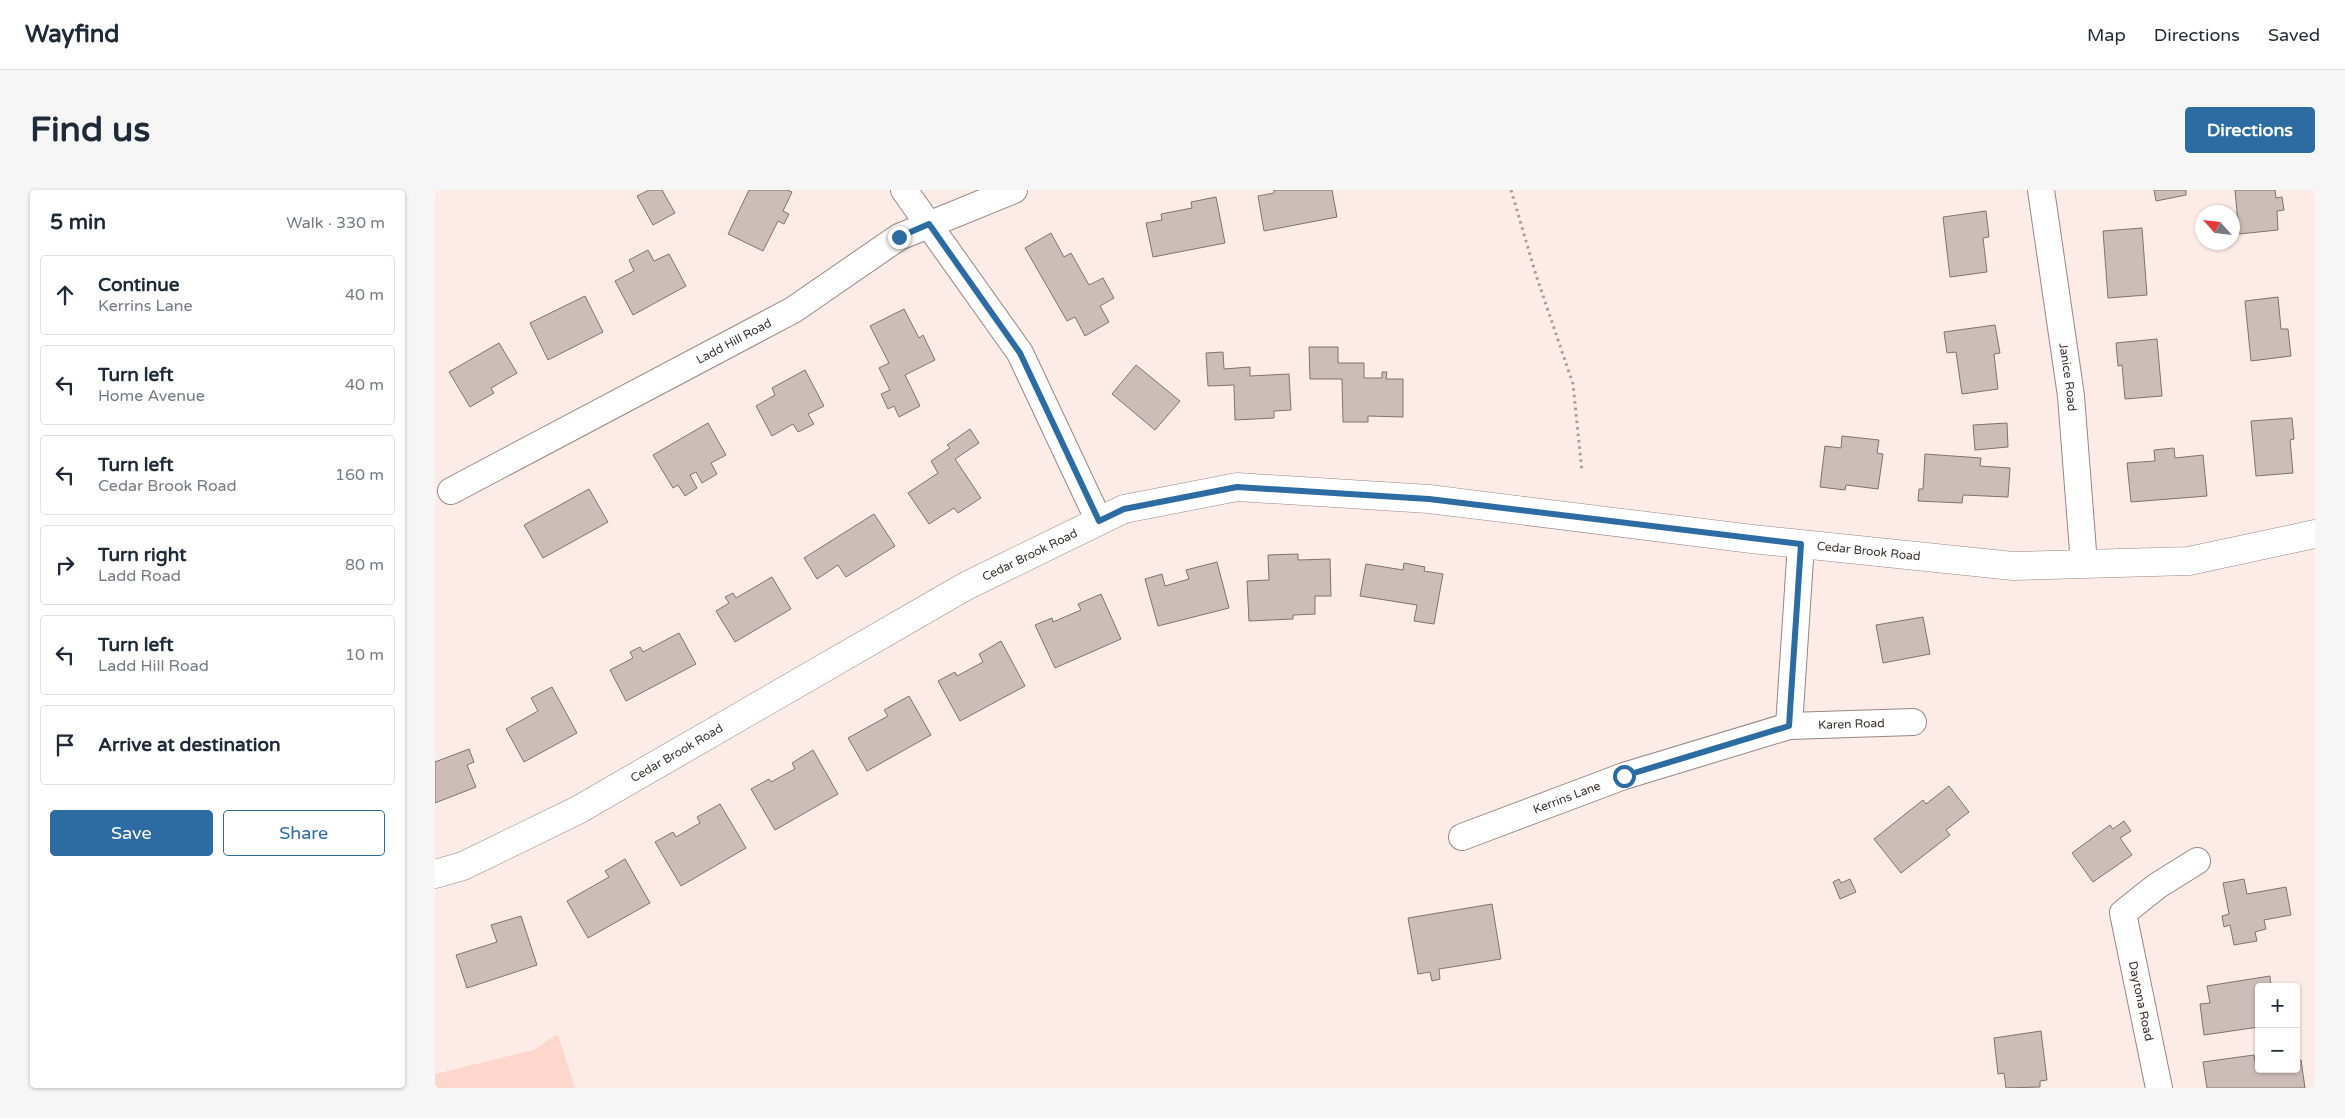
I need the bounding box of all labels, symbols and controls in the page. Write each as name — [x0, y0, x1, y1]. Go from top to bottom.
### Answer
text: Wayfind — [25, 20, 120, 49]
text: Map — [2087, 24, 2126, 46]
text: Directions — [2154, 24, 2240, 46]
text: Saved — [2268, 24, 2320, 46]
button: Directions — [2185, 107, 2315, 153]
text: Find us — [30, 109, 150, 151]
north arrow — [2195, 205, 2240, 250]
text: 5 min — [50, 210, 106, 235]
text: Walk · 330 m — [286, 213, 385, 233]
route end — [888, 226, 911, 249]
text: Continue — [98, 274, 180, 296]
icon: ahead — [51, 281, 79, 309]
text: 40 m — [345, 285, 384, 305]
text: Kerrins Lane — [98, 296, 193, 316]
street label: Ladd Hill Road — [694, 316, 774, 367]
street label: Janice Road — [2056, 342, 2079, 412]
text: Turn left — [98, 364, 174, 386]
icon: left — [51, 371, 79, 399]
text: 40 m — [345, 375, 384, 395]
text: Home Avenue — [98, 386, 205, 406]
text: Turn left — [98, 454, 174, 476]
icon: left — [51, 461, 79, 489]
text: 160 m — [335, 465, 384, 485]
text: Cedar Brook Road — [98, 476, 237, 496]
street label: Cedar Brook Road — [980, 526, 1080, 584]
street label: Cedar Brook Road — [1816, 539, 1921, 563]
text: Turn right — [98, 544, 186, 566]
icon: right — [51, 551, 79, 579]
text: 80 m — [345, 555, 384, 575]
text: Ladd Road — [98, 566, 181, 586]
text: Turn left — [98, 634, 174, 656]
icon: left — [51, 641, 79, 669]
text: 10 m — [345, 645, 384, 665]
text: Ladd Hill Road — [98, 656, 209, 676]
street label: Karen Road — [1818, 716, 1885, 732]
street label: Cedar Brook Road — [628, 721, 725, 785]
icon: arrive — [51, 731, 79, 759]
text: Arrive at destination — [98, 734, 281, 756]
route start — [1613, 765, 1636, 788]
street label: Kerrins Lane — [1531, 778, 1603, 817]
button: Save — [50, 810, 213, 856]
button: Share — [223, 810, 385, 856]
street label: Daytona Road — [2126, 960, 2156, 1042]
map controls — [2255, 983, 2300, 1073]
button: + — [2255, 983, 2300, 1028]
button: − — [2255, 1028, 2300, 1073]

